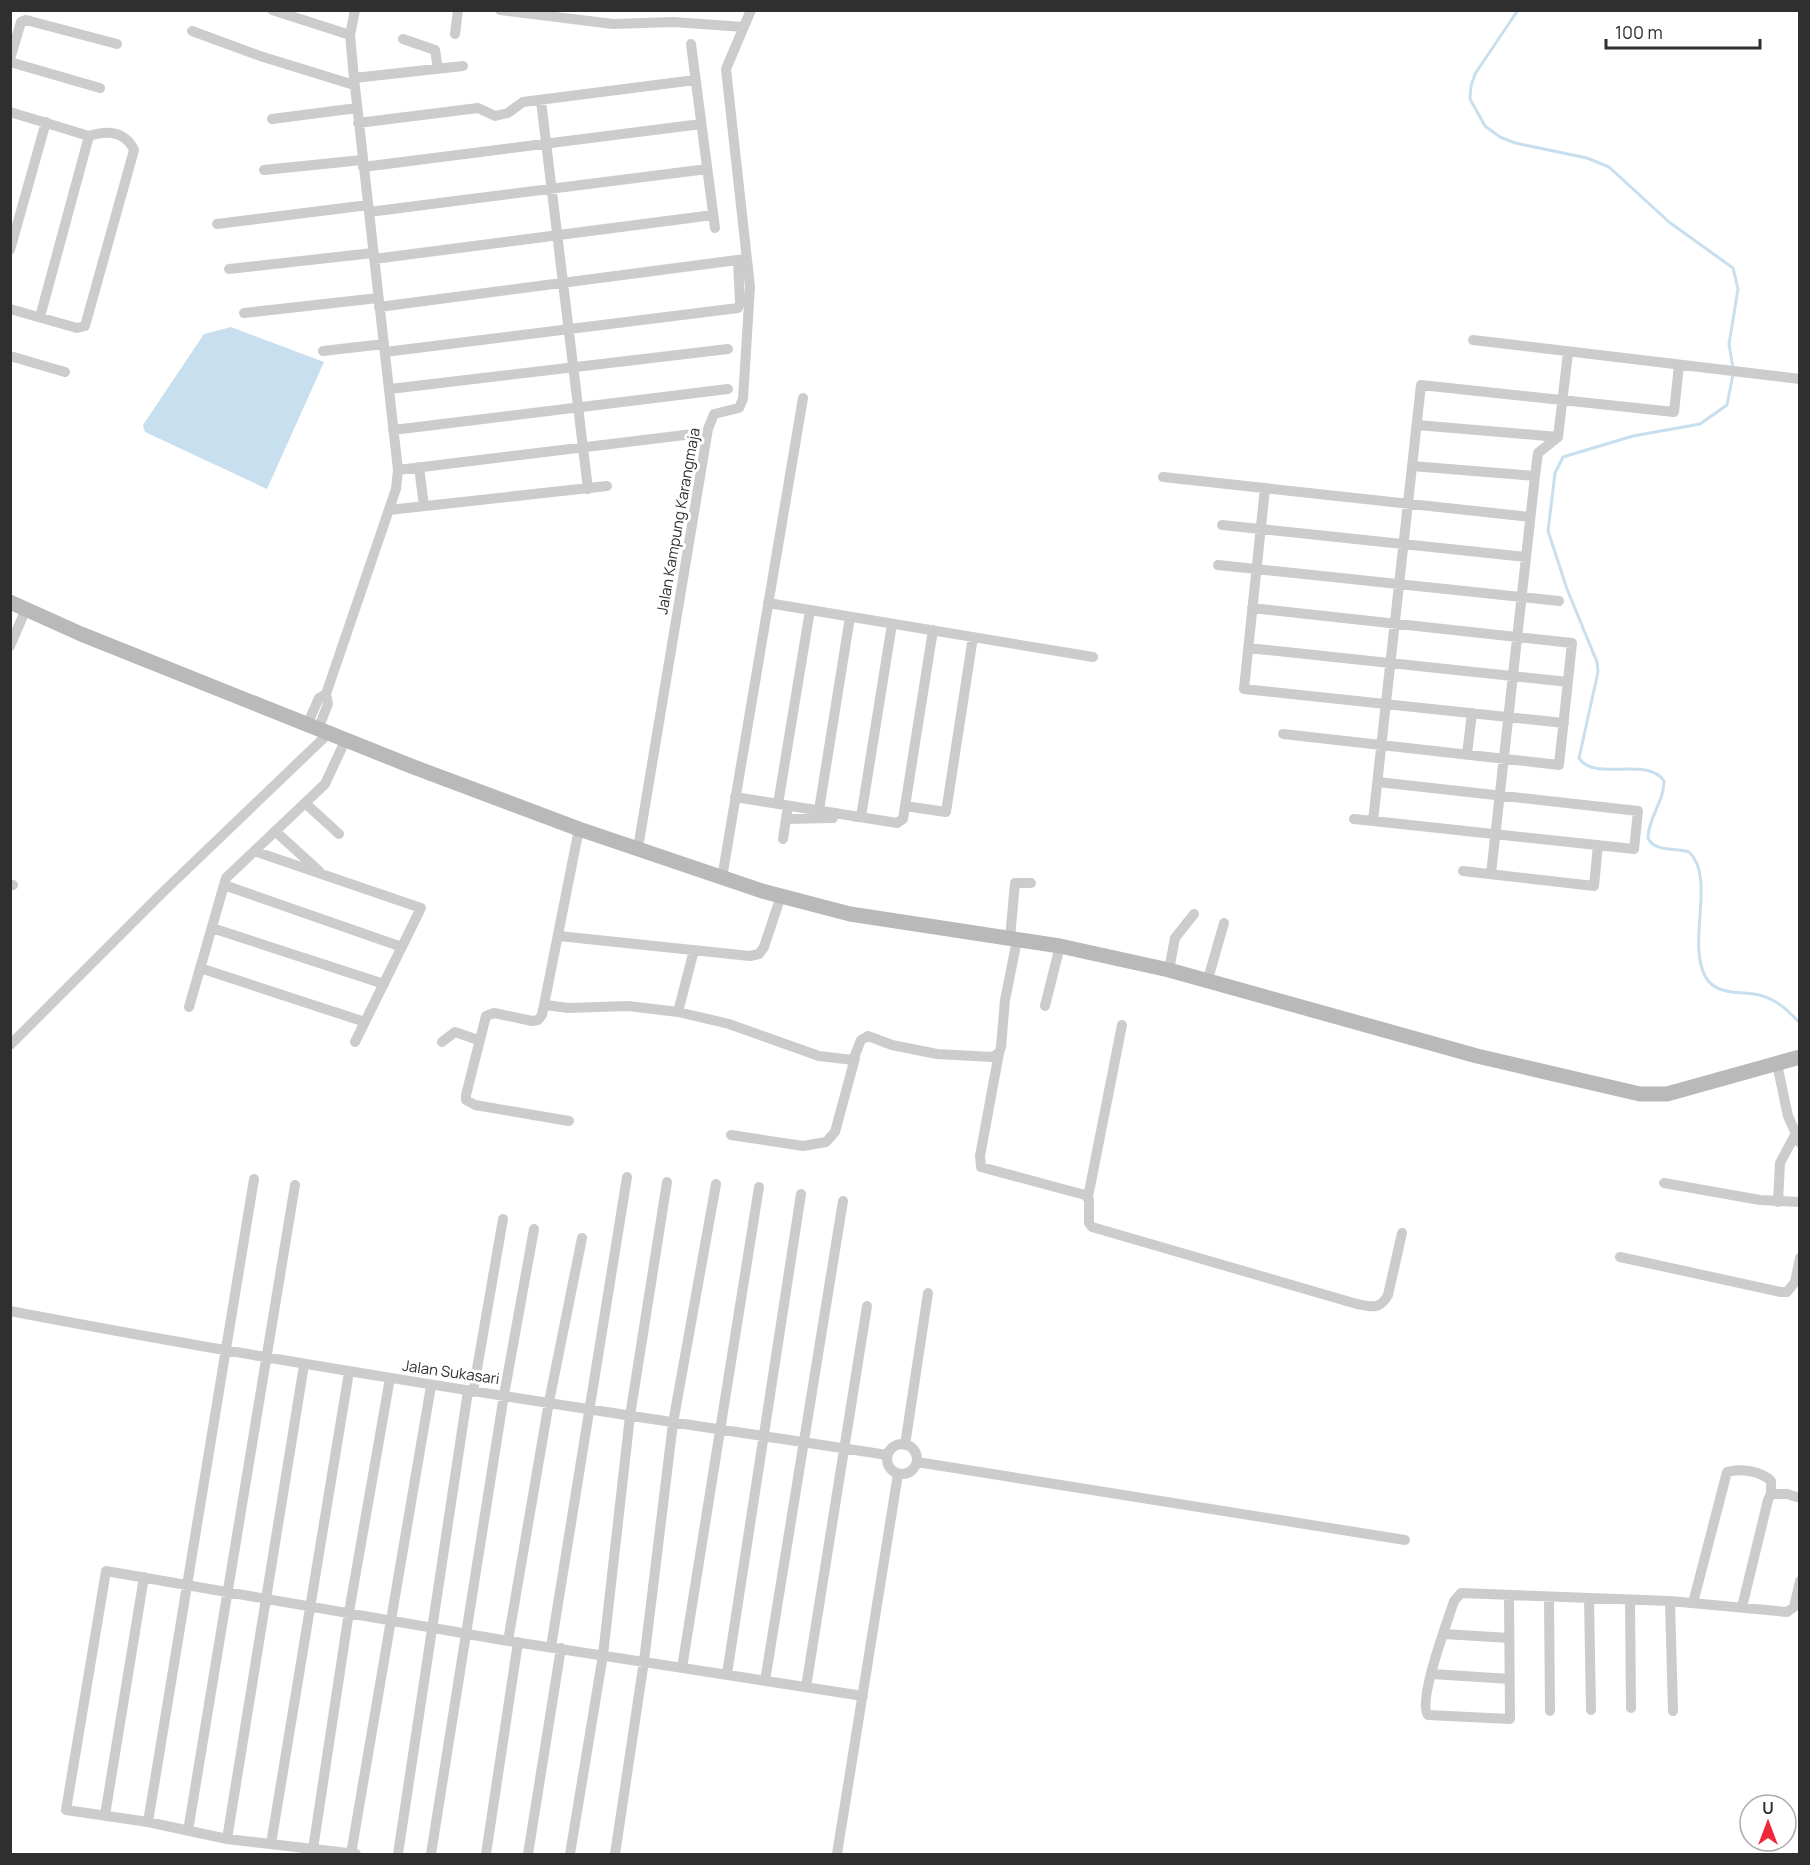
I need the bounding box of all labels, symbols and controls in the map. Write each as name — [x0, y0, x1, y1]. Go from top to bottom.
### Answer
scale bar — [1606, 12, 1760, 50]
text: 100 m — [1615, 20, 1663, 44]
street label: Jalan Kampung Karangmaja — [651, 426, 705, 616]
street label: Jalan Sukasari — [401, 1355, 501, 1389]
north arrow — [1738, 1793, 1798, 1853]
text: U — [1762, 1797, 1774, 1819]

